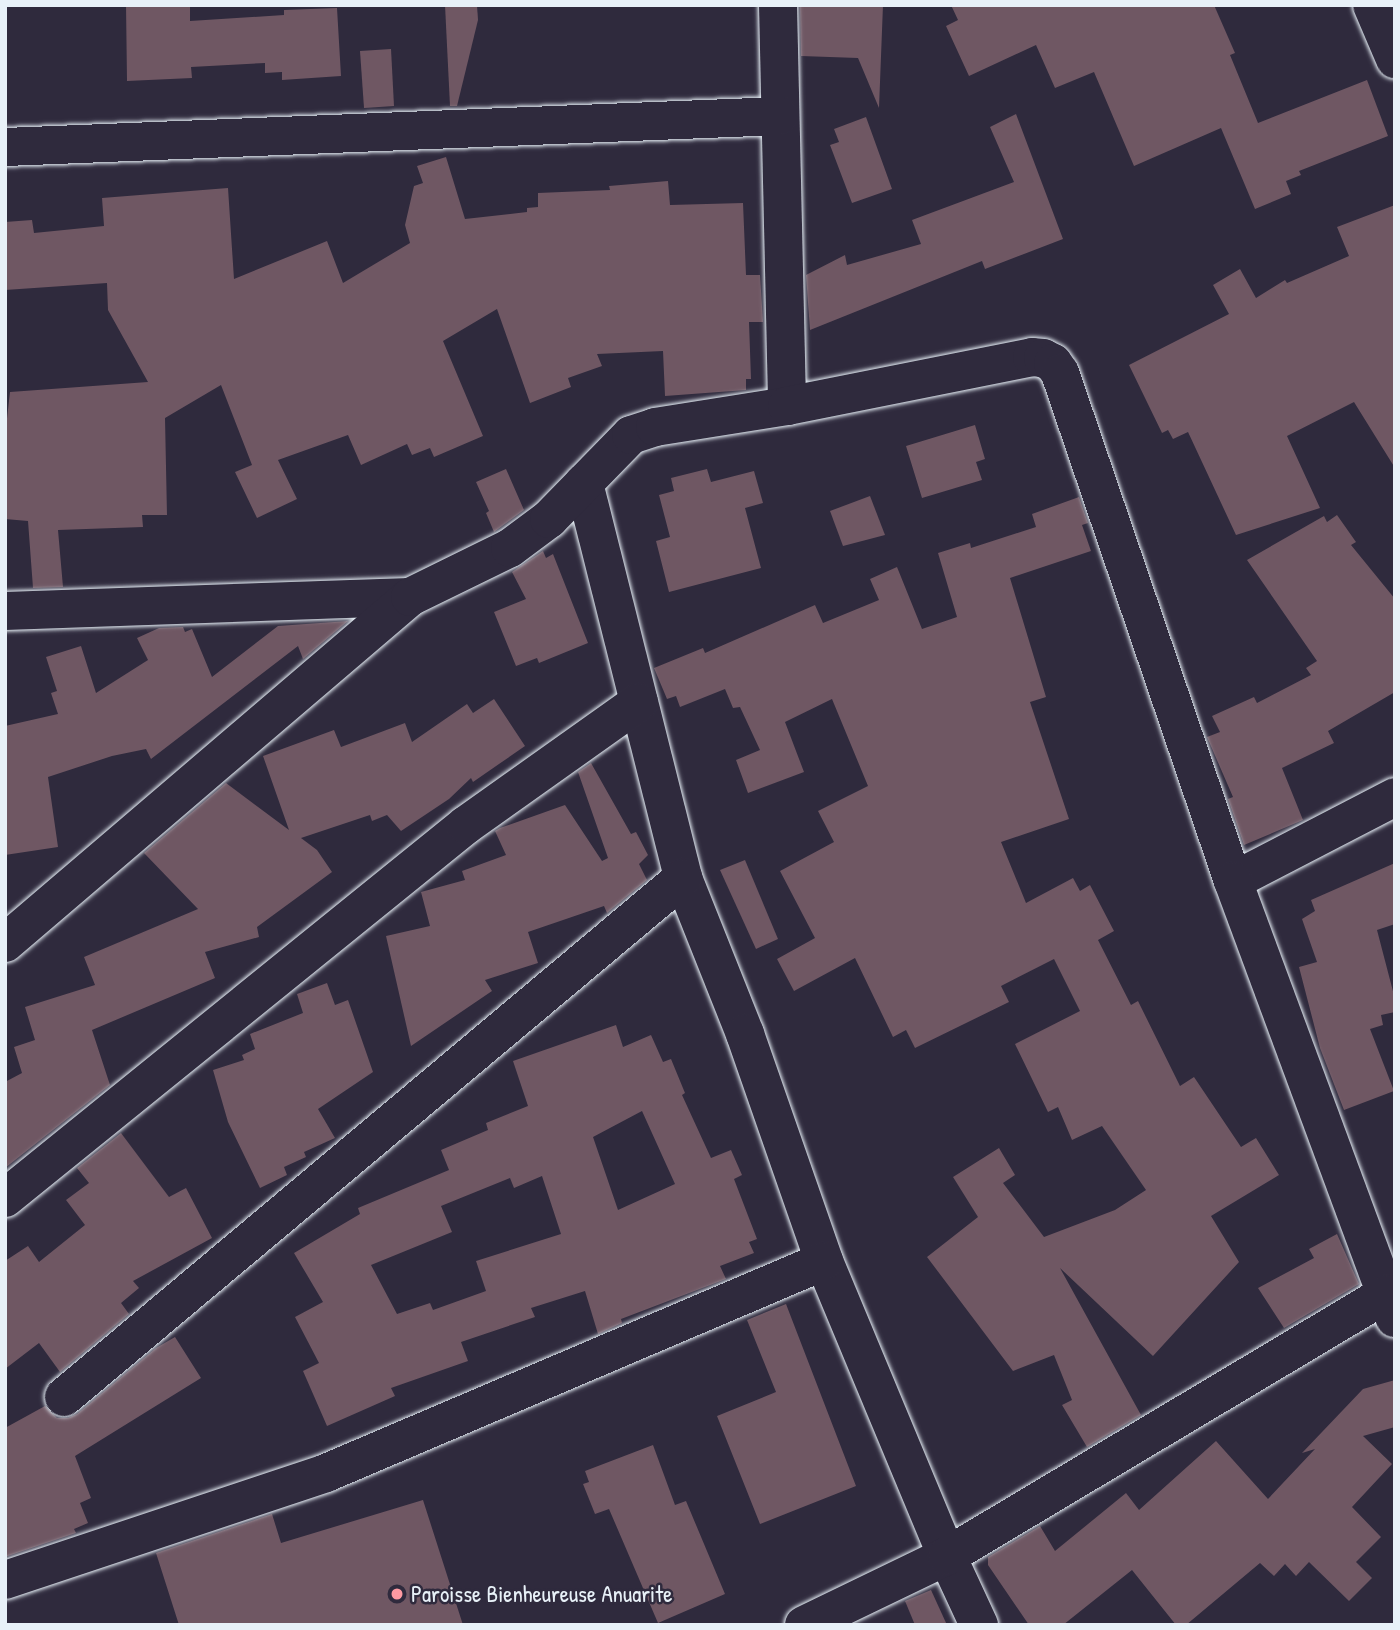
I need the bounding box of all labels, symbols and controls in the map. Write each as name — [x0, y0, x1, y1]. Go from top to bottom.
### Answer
place label: Paroisse Bienheureuse Anuarite — [411, 1580, 672, 1608]
marker: Paroisse Bienheureuse Anuarite — [389, 1586, 405, 1602]

